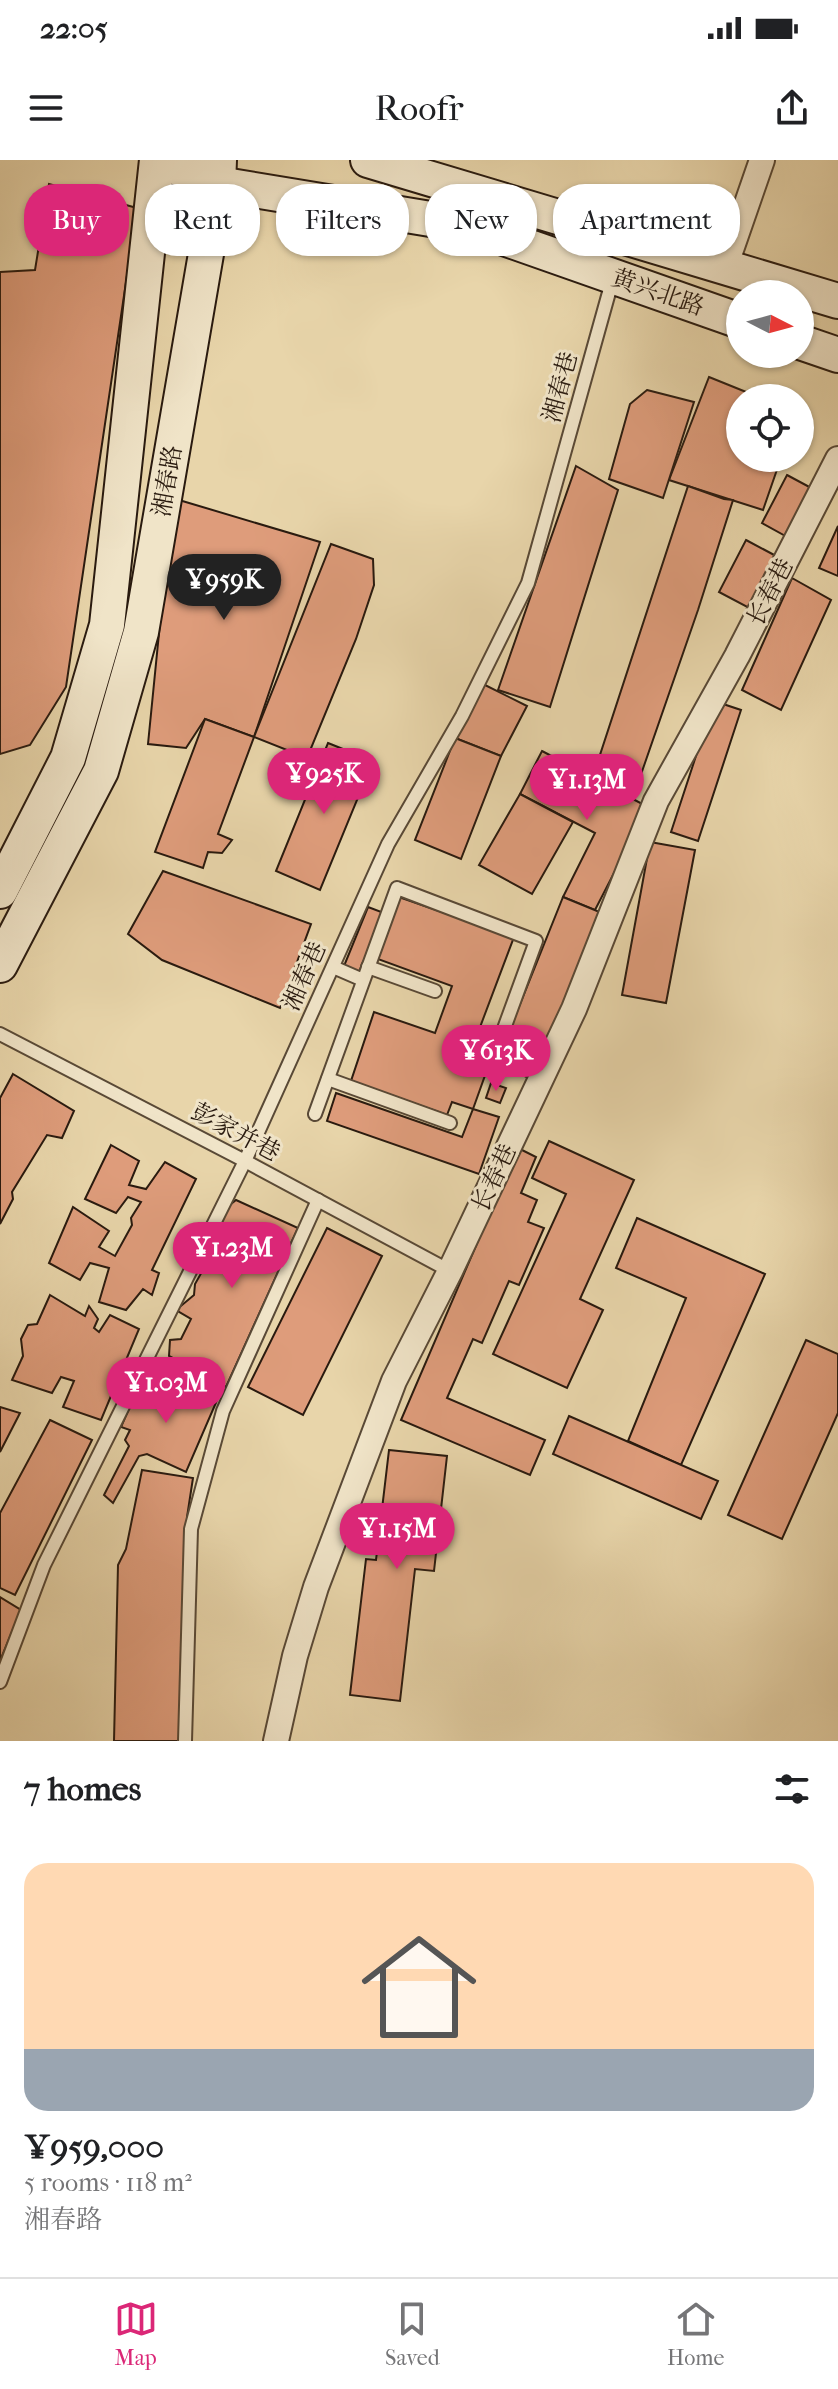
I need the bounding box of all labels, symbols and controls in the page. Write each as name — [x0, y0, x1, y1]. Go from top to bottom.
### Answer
text: 22:05 — [40, 11, 108, 46]
icon: menu — [24, 86, 68, 130]
icon: share — [770, 86, 814, 130]
text: Roofr — [374, 87, 464, 129]
chip: Buy — [24, 184, 129, 256]
chip: Rent — [145, 184, 260, 256]
chip: Filters — [276, 184, 409, 256]
chip: New — [425, 184, 537, 256]
chip: Apartment — [553, 184, 740, 256]
street label: 黄兴北路 — [608, 263, 708, 321]
north arrow — [726, 280, 814, 368]
map controls — [726, 280, 814, 472]
street label: 湘春巷 — [537, 349, 583, 425]
button: locate — [726, 384, 814, 472]
street label: 湘春路 — [147, 443, 187, 519]
pin: ¥959K — [168, 554, 280, 622]
street label: 长春巷 — [741, 554, 799, 630]
text: ¥959K — [185, 564, 263, 595]
pin: ¥925K — [268, 748, 380, 816]
pin: ¥1.13M — [522, 754, 652, 822]
text: ¥925K — [285, 758, 363, 789]
text: ¥1.13M — [548, 764, 626, 795]
street label: 湘春巷 — [277, 937, 331, 1015]
pin: ¥613K — [440, 1025, 552, 1093]
text: ¥613K — [460, 1035, 533, 1066]
street label: 彭家并巷 — [187, 1097, 285, 1167]
street label: 长春巷 — [466, 1139, 522, 1217]
pin: ¥1.23M — [167, 1222, 297, 1290]
text: ¥1.23M — [191, 1232, 273, 1263]
pin: ¥1.03M — [101, 1357, 231, 1425]
text: ¥1.03M — [124, 1367, 208, 1398]
pin: ¥1.15M — [332, 1503, 462, 1571]
text: ¥1.15M — [358, 1513, 436, 1544]
icon: filters — [770, 1767, 814, 1811]
text: 7 homes — [24, 1769, 141, 1809]
icon: home — [347, 1915, 491, 2059]
text: ¥959,000 — [24, 2127, 164, 2167]
text: 5 rooms · 118 m² — [24, 2167, 192, 2198]
text: 湘春路 — [24, 2204, 102, 2235]
tab: Map — [114, 2297, 158, 2371]
tab: Saved — [385, 2297, 440, 2371]
tab: Home — [667, 2297, 724, 2371]

